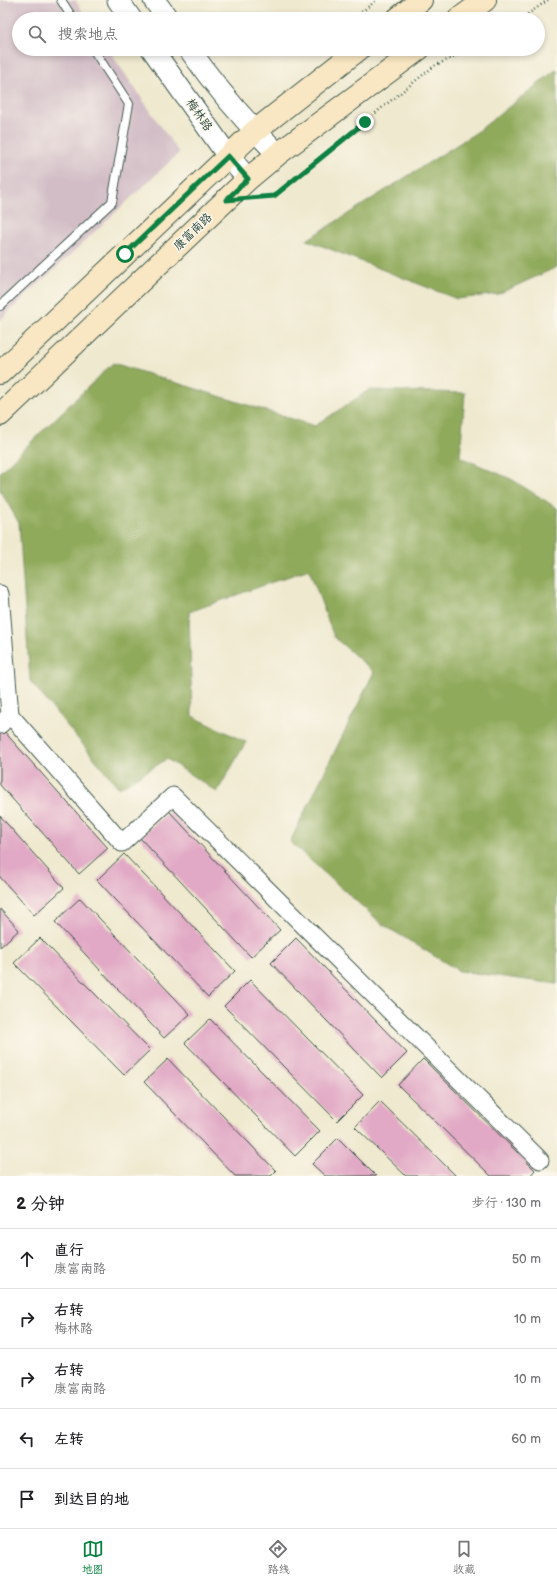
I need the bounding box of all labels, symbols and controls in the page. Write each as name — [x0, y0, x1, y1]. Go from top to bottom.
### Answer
search box — [12, 12, 545, 56]
icon: search — [26, 23, 48, 45]
text: 搜索地点 — [58, 25, 118, 44]
street label: 梅林路 — [183, 96, 215, 134]
route end — [356, 113, 374, 131]
street label: 康富南路 — [171, 210, 215, 254]
route start — [116, 245, 134, 263]
text: 2 分钟 — [16, 1194, 65, 1214]
text: 步行 · 130 m — [472, 1195, 541, 1211]
text: 直行 — [54, 1241, 84, 1260]
icon: ahead — [16, 1248, 38, 1270]
text: 50 m — [512, 1251, 541, 1267]
text: 康富南路 — [54, 1261, 106, 1277]
text: 右转 — [54, 1301, 84, 1320]
icon: right — [16, 1308, 38, 1330]
text: 10 m — [514, 1311, 541, 1327]
text: 梅林路 — [54, 1321, 93, 1337]
text: 右转 — [54, 1361, 84, 1380]
icon: right — [16, 1368, 38, 1390]
text: 10 m — [514, 1371, 541, 1387]
text: 康富南路 — [54, 1381, 106, 1397]
icon: left — [16, 1428, 38, 1450]
text: 左转 — [54, 1430, 84, 1449]
text: 60 m — [511, 1431, 541, 1447]
icon: arrive — [16, 1488, 38, 1510]
text: 到达目的地 — [54, 1490, 129, 1509]
tab: 地图 — [82, 1538, 104, 1576]
tab: 路线 — [267, 1538, 289, 1576]
tab: 收藏 — [453, 1538, 475, 1576]

